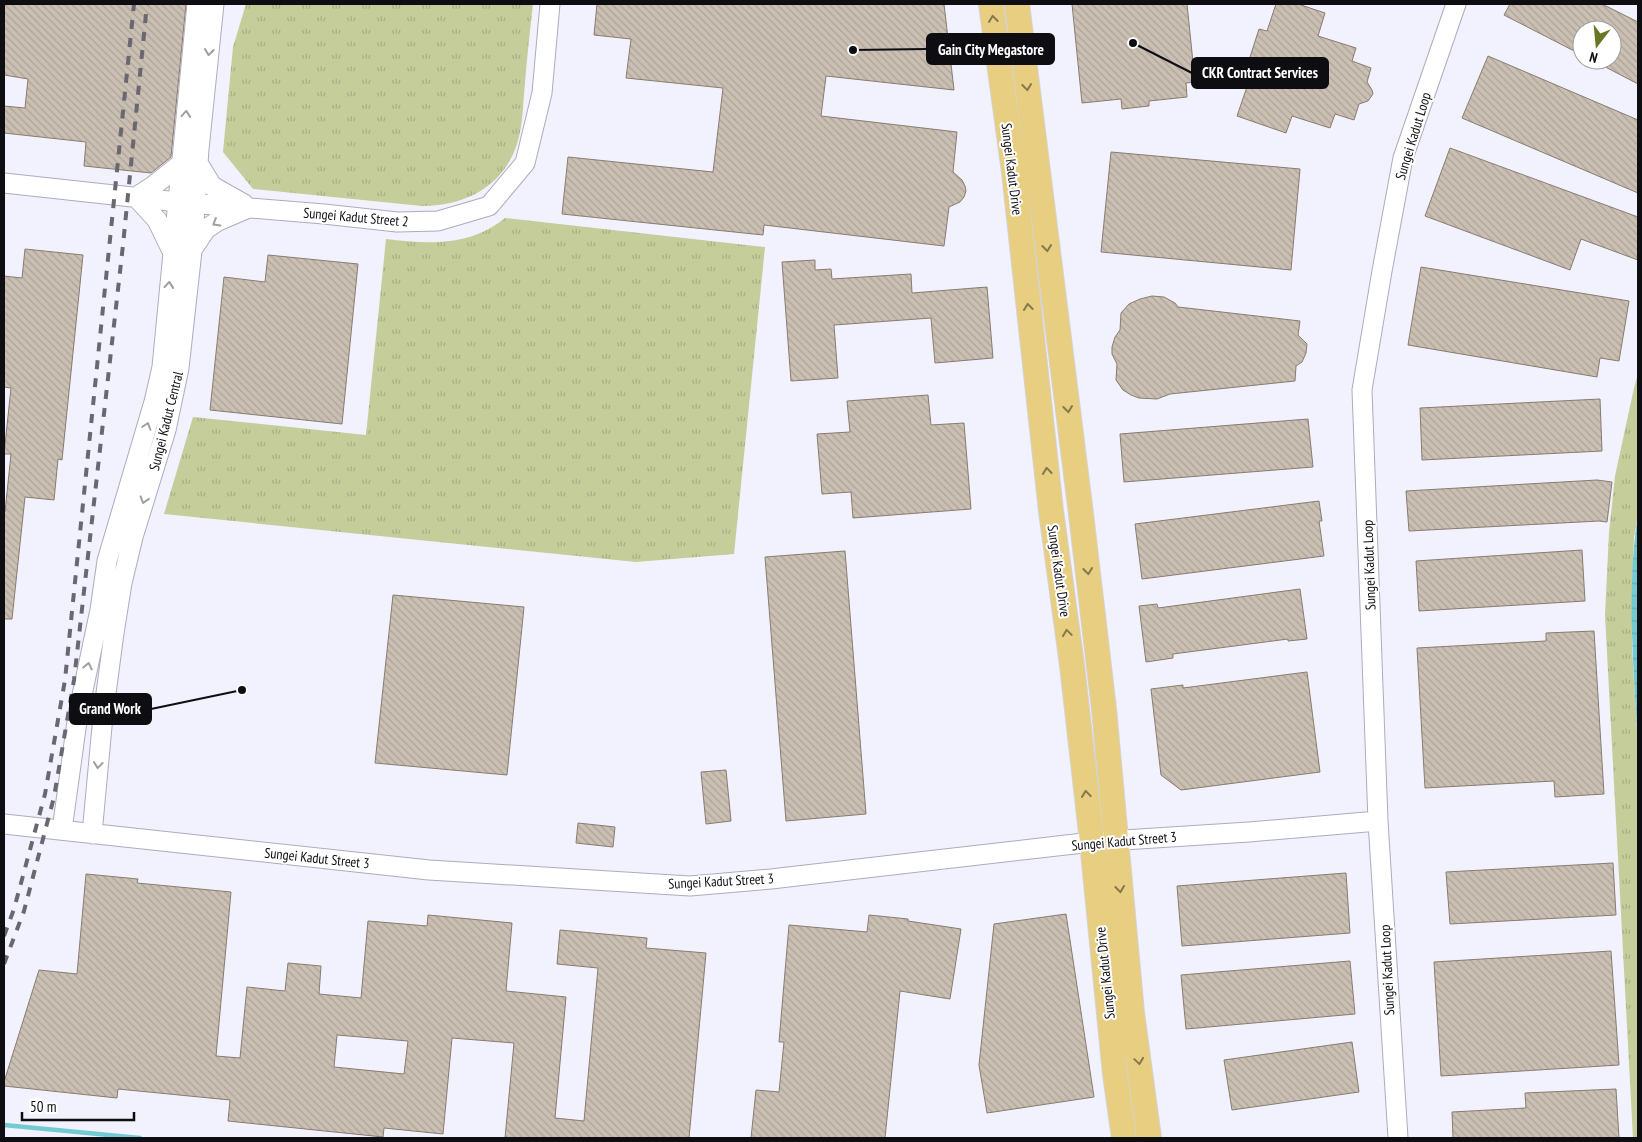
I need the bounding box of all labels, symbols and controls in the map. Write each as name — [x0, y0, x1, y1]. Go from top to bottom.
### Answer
one-way arrow — [988, 15, 999, 23]
north arrow — [1572, 20, 1622, 70]
callout: Gain City Megastore — [927, 34, 1054, 64]
text: Gain City Megastore — [938, 40, 1044, 59]
text: N — [1587, 48, 1600, 67]
one-way arrow — [204, 49, 215, 57]
callout: CKR Contract Services — [1192, 58, 1328, 88]
text: CKR Contract Services — [1202, 63, 1318, 82]
one-way arrow — [1021, 83, 1032, 91]
street label: Sungei Kadut Loop — [1391, 90, 1435, 182]
one-way arrow — [181, 110, 192, 118]
street label: Sungei Kadut Drive — [997, 122, 1027, 216]
street label: Sungei Kadut Street 2 — [303, 203, 409, 231]
one-way arrow — [213, 217, 222, 227]
one-way arrow — [1041, 244, 1052, 252]
one-way arrow — [164, 280, 175, 288]
one-way arrow — [1023, 303, 1034, 311]
street label: Sungei Kadut Central — [145, 369, 187, 473]
one-way arrow — [1062, 406, 1073, 414]
one-way arrow — [141, 422, 151, 430]
one-way arrow — [1042, 467, 1053, 475]
one-way arrow — [140, 495, 150, 503]
street label: Sungei Kadut Loop — [1358, 519, 1380, 611]
street label: Sungei Kadut Drive — [1044, 524, 1074, 618]
one-way arrow — [1082, 567, 1093, 575]
one-way arrow — [1062, 628, 1073, 636]
one-way arrow — [82, 662, 93, 670]
callout: Grand Work — [70, 694, 151, 724]
text: Grand Work — [79, 699, 142, 718]
one-way arrow — [93, 761, 104, 769]
one-way arrow — [1081, 790, 1092, 798]
street label: Sungei Kadut Street 3 — [1071, 827, 1177, 855]
street label: Sungei Kadut Street 3 — [264, 844, 370, 872]
street label: Sungei Kadut Street 3 — [668, 869, 774, 893]
one-way arrow — [1114, 885, 1125, 893]
street label: Sungei Kadut Loop — [1376, 924, 1398, 1016]
street label: Sungei Kadut Drive — [1091, 926, 1119, 1020]
one-way arrow — [1133, 1058, 1144, 1066]
scale bar — [22, 1090, 135, 1122]
text: 50 m — [30, 1097, 56, 1116]

